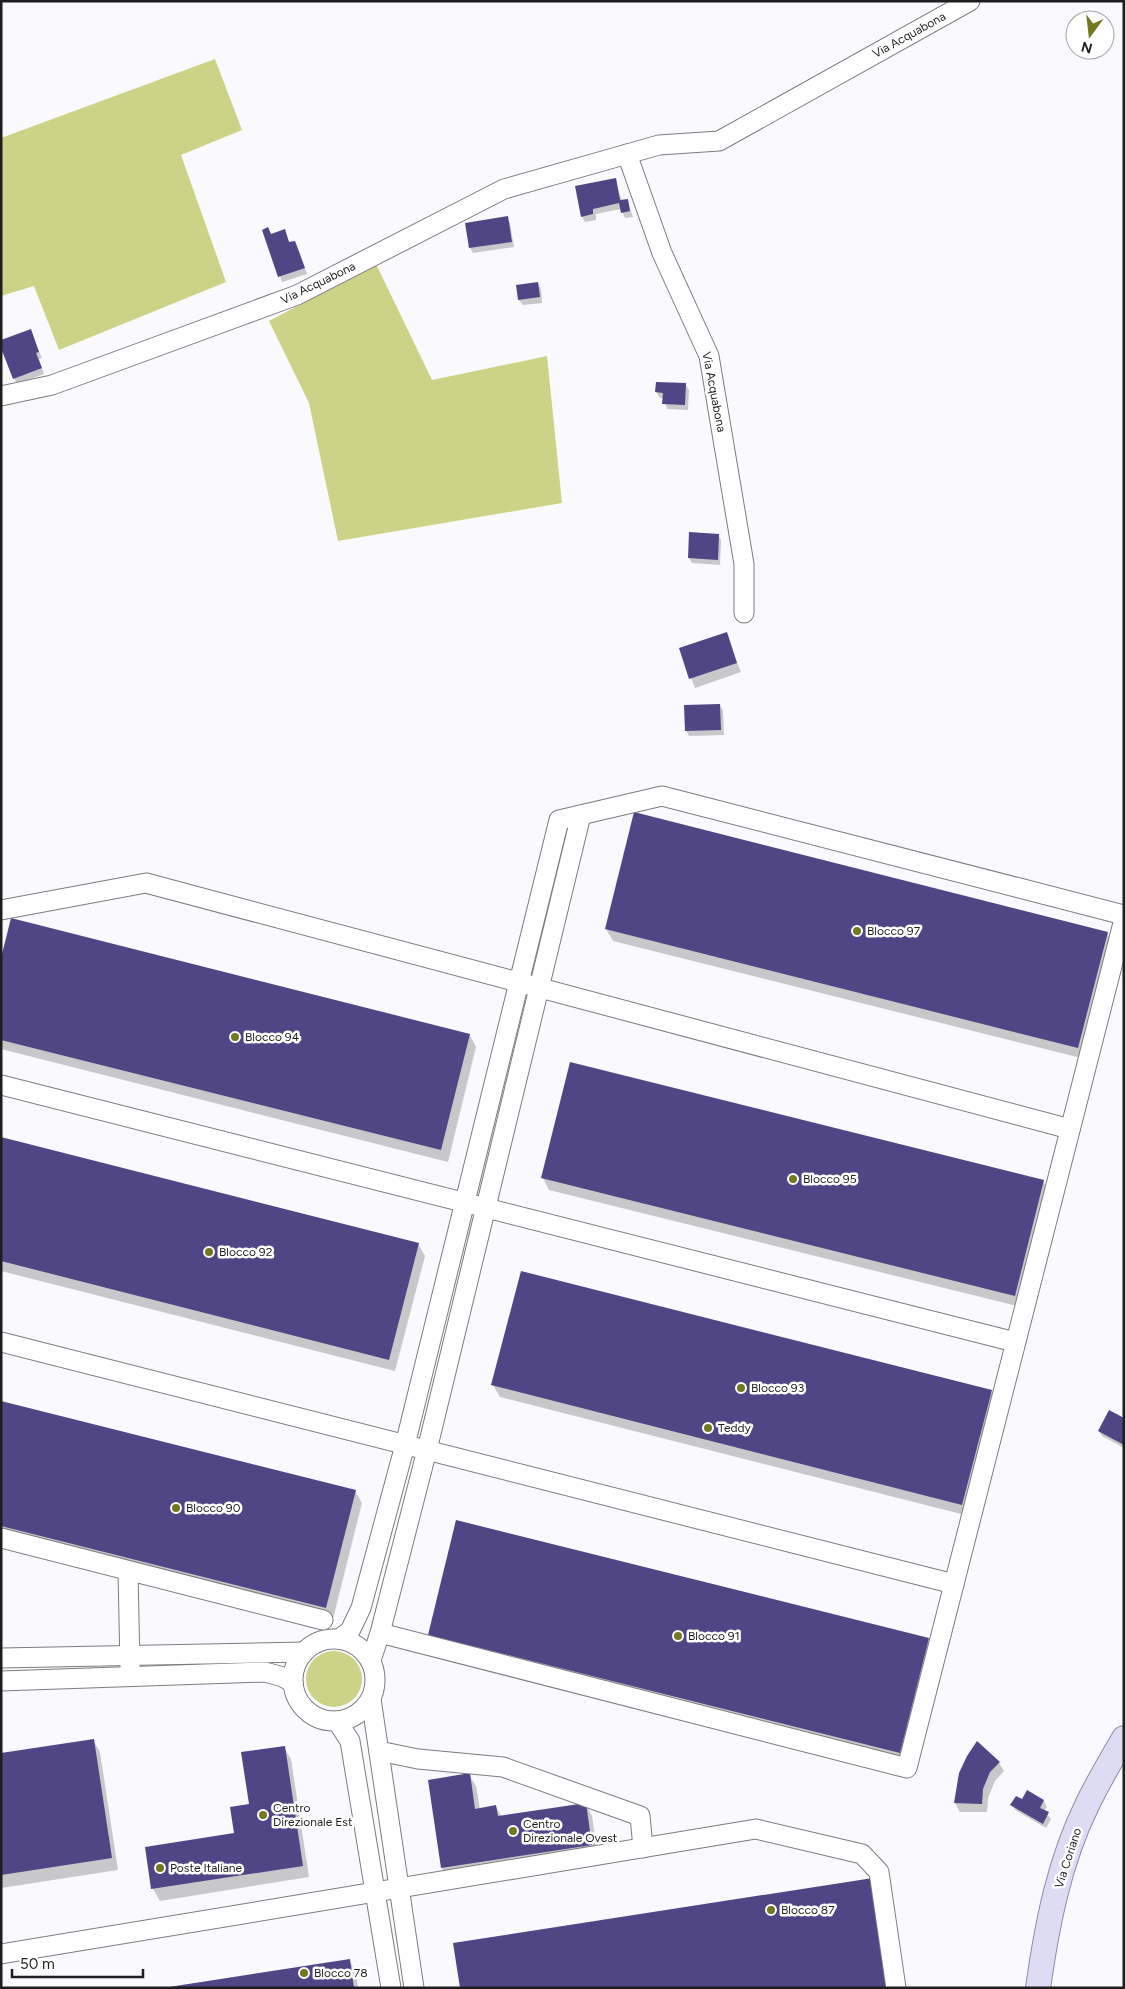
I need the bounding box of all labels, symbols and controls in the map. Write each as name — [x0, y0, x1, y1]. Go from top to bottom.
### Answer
street label: Via Acquabona — [870, 9, 948, 61]
north arrow — [1065, 10, 1115, 60]
text: N — [1079, 37, 1094, 57]
street label: Via Acquabona — [278, 259, 358, 307]
street label: Via Acquabona — [699, 351, 729, 433]
place label: Blocco 97 — [867, 924, 921, 938]
marker: Blocco 97 — [851, 925, 863, 937]
place label: Blocco 94 — [245, 1030, 300, 1044]
marker: Blocco 94 — [229, 1031, 241, 1043]
place label: Blocco 95 — [803, 1172, 857, 1186]
marker: Blocco 95 — [787, 1173, 799, 1185]
place label: Blocco 92 — [219, 1245, 272, 1259]
marker: Blocco 92 — [203, 1246, 215, 1258]
place label: Blocco 93 — [751, 1381, 804, 1395]
marker: Blocco 93 — [735, 1382, 747, 1394]
place label: Teddy — [718, 1421, 752, 1435]
marker: Teddy — [702, 1422, 714, 1434]
place label: Blocco 90 — [186, 1501, 241, 1515]
marker: Blocco 90 — [170, 1502, 182, 1514]
place label: Blocco 91 — [688, 1629, 740, 1643]
marker: Blocco 91 — [672, 1630, 684, 1642]
place label: Centro Direzionale Est — [273, 1801, 353, 1829]
marker: Centro Direzionale Est — [257, 1809, 269, 1821]
place label: Centro Direzionale Ovest — [523, 1817, 618, 1845]
marker: Centro Direzionale Ovest — [507, 1825, 519, 1837]
street label: Via Coriano — [1052, 1826, 1084, 1890]
place label: Poste Italiane — [170, 1861, 243, 1875]
marker: Poste Italiane — [154, 1862, 166, 1874]
place label: Blocco 87 — [781, 1903, 835, 1917]
marker: Blocco 87 — [765, 1904, 777, 1916]
scale bar — [12, 1946, 144, 1978]
text: 50 m — [20, 1955, 55, 1973]
place label: Blocco 78 — [314, 1966, 368, 1980]
marker: Blocco 78 — [298, 1967, 310, 1979]

